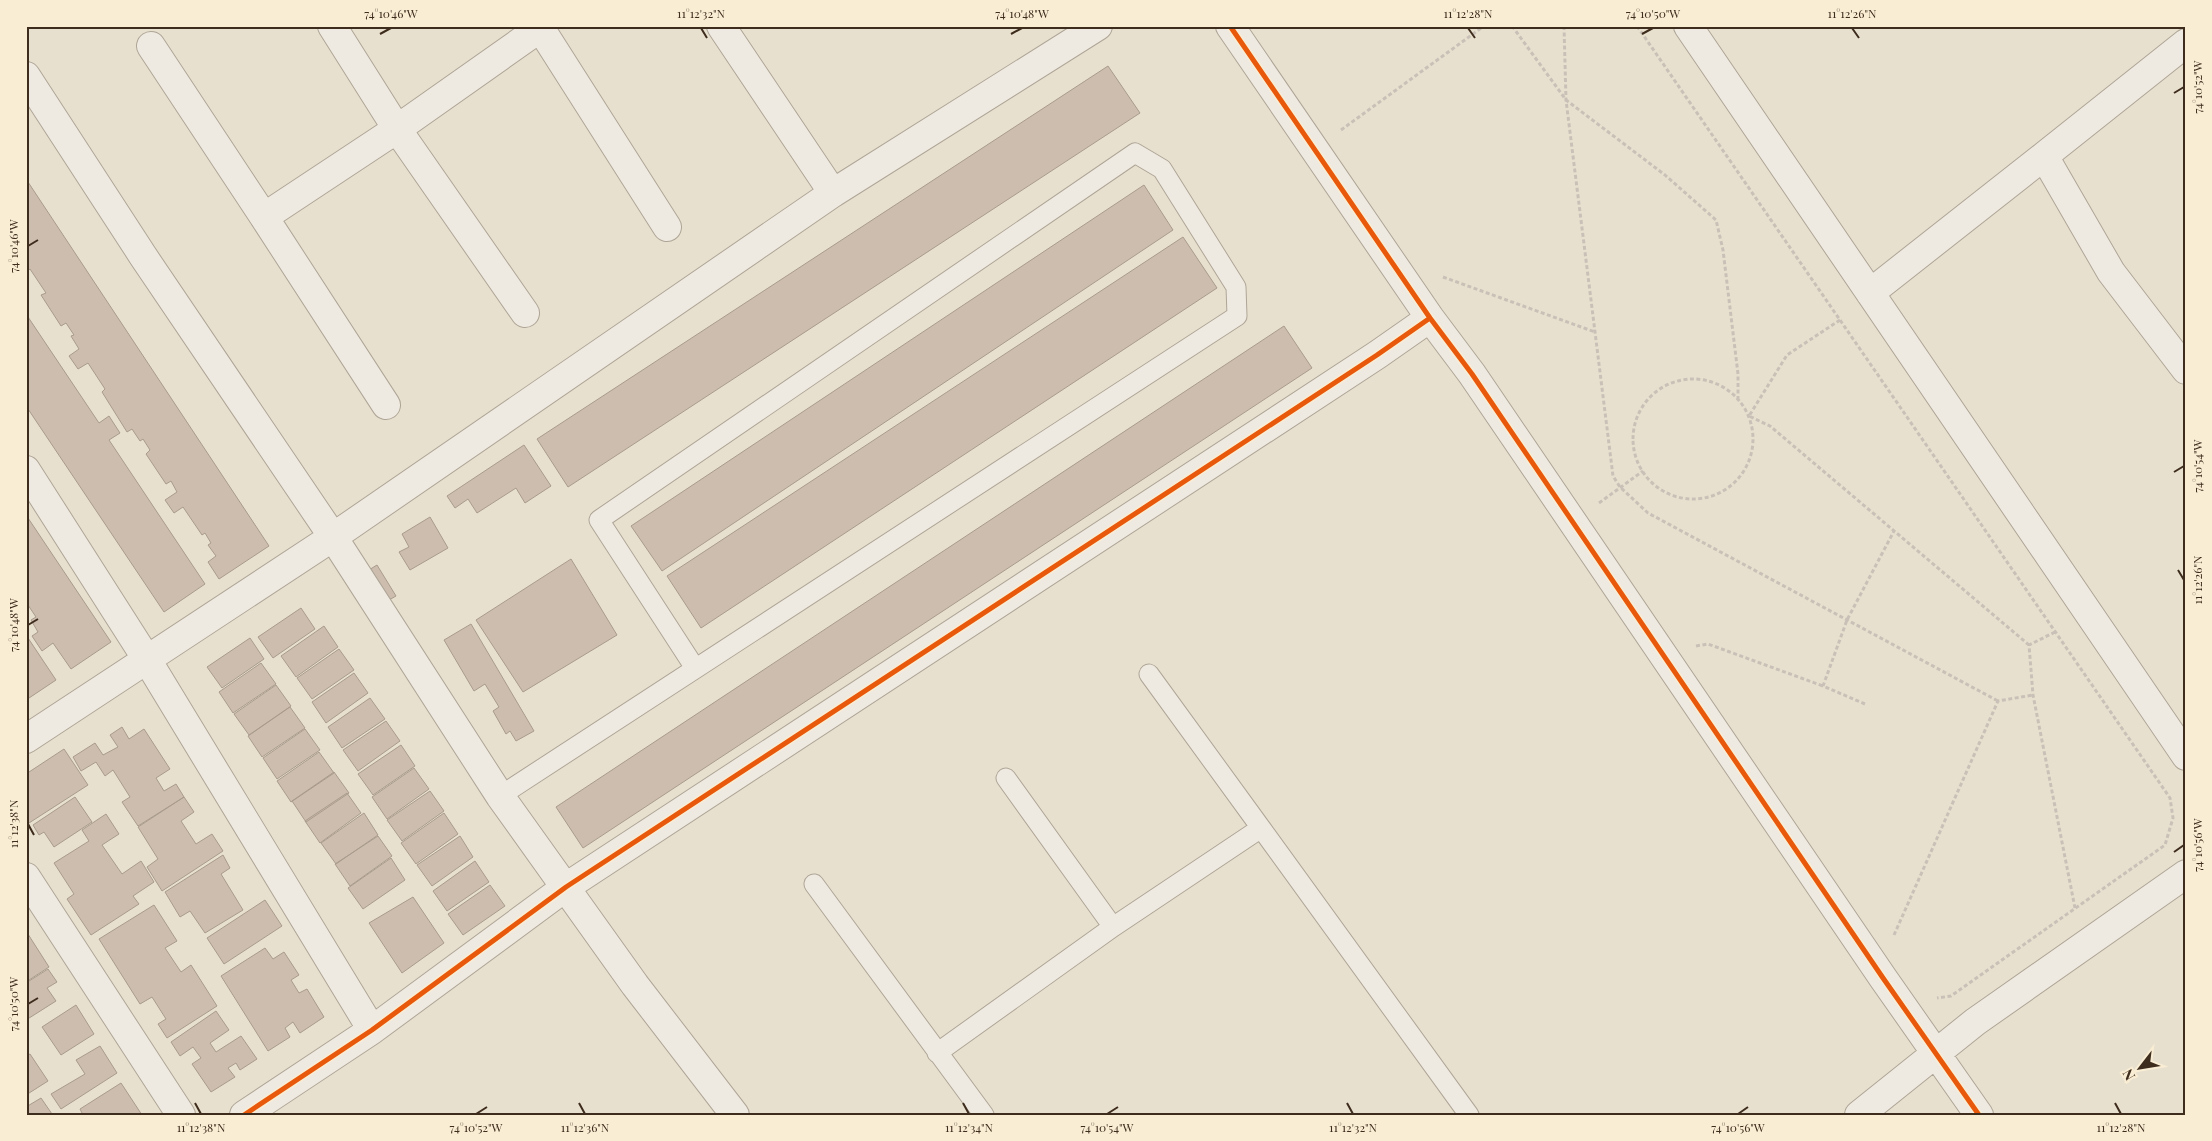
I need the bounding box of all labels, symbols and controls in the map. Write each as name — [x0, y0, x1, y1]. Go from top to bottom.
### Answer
text: 74°10'46"W — [364, 5, 418, 21]
text: 11°12'32"N — [677, 5, 726, 21]
text: 74°10'48"W — [995, 5, 1049, 21]
text: 11°12'28"N — [1443, 5, 1493, 21]
text: 74°10'50"W — [1626, 5, 1680, 21]
text: 11°12'26"N — [1828, 5, 1877, 21]
text: 74°10'52"W — [2189, 60, 2205, 113]
text: 74°10'46"W — [5, 219, 21, 273]
text: 74°10'54"W — [2189, 439, 2205, 492]
text: 11°12'26"N — [2189, 555, 2205, 604]
text: 74°10'48"W — [5, 598, 21, 652]
text: 11°12'38"N — [5, 799, 21, 848]
text: 74°10'56"W — [2189, 818, 2205, 872]
text: 74°10'50"W — [5, 977, 21, 1031]
north arrow — [2114, 1044, 2164, 1094]
text: N — [2118, 1066, 2139, 1084]
text: 11°12'38"N — [177, 1119, 226, 1135]
text: 74°10'52"W — [450, 1119, 503, 1135]
text: 11°12'36"N — [561, 1119, 610, 1135]
text: 11°12'34"N — [945, 1119, 994, 1135]
text: 74°10'54"W — [1081, 1119, 1134, 1135]
text: 11°12'32"N — [1329, 1119, 1378, 1135]
text: 74°10'56"W — [1711, 1119, 1765, 1135]
text: 11°12'28"N — [2096, 1119, 2146, 1135]

